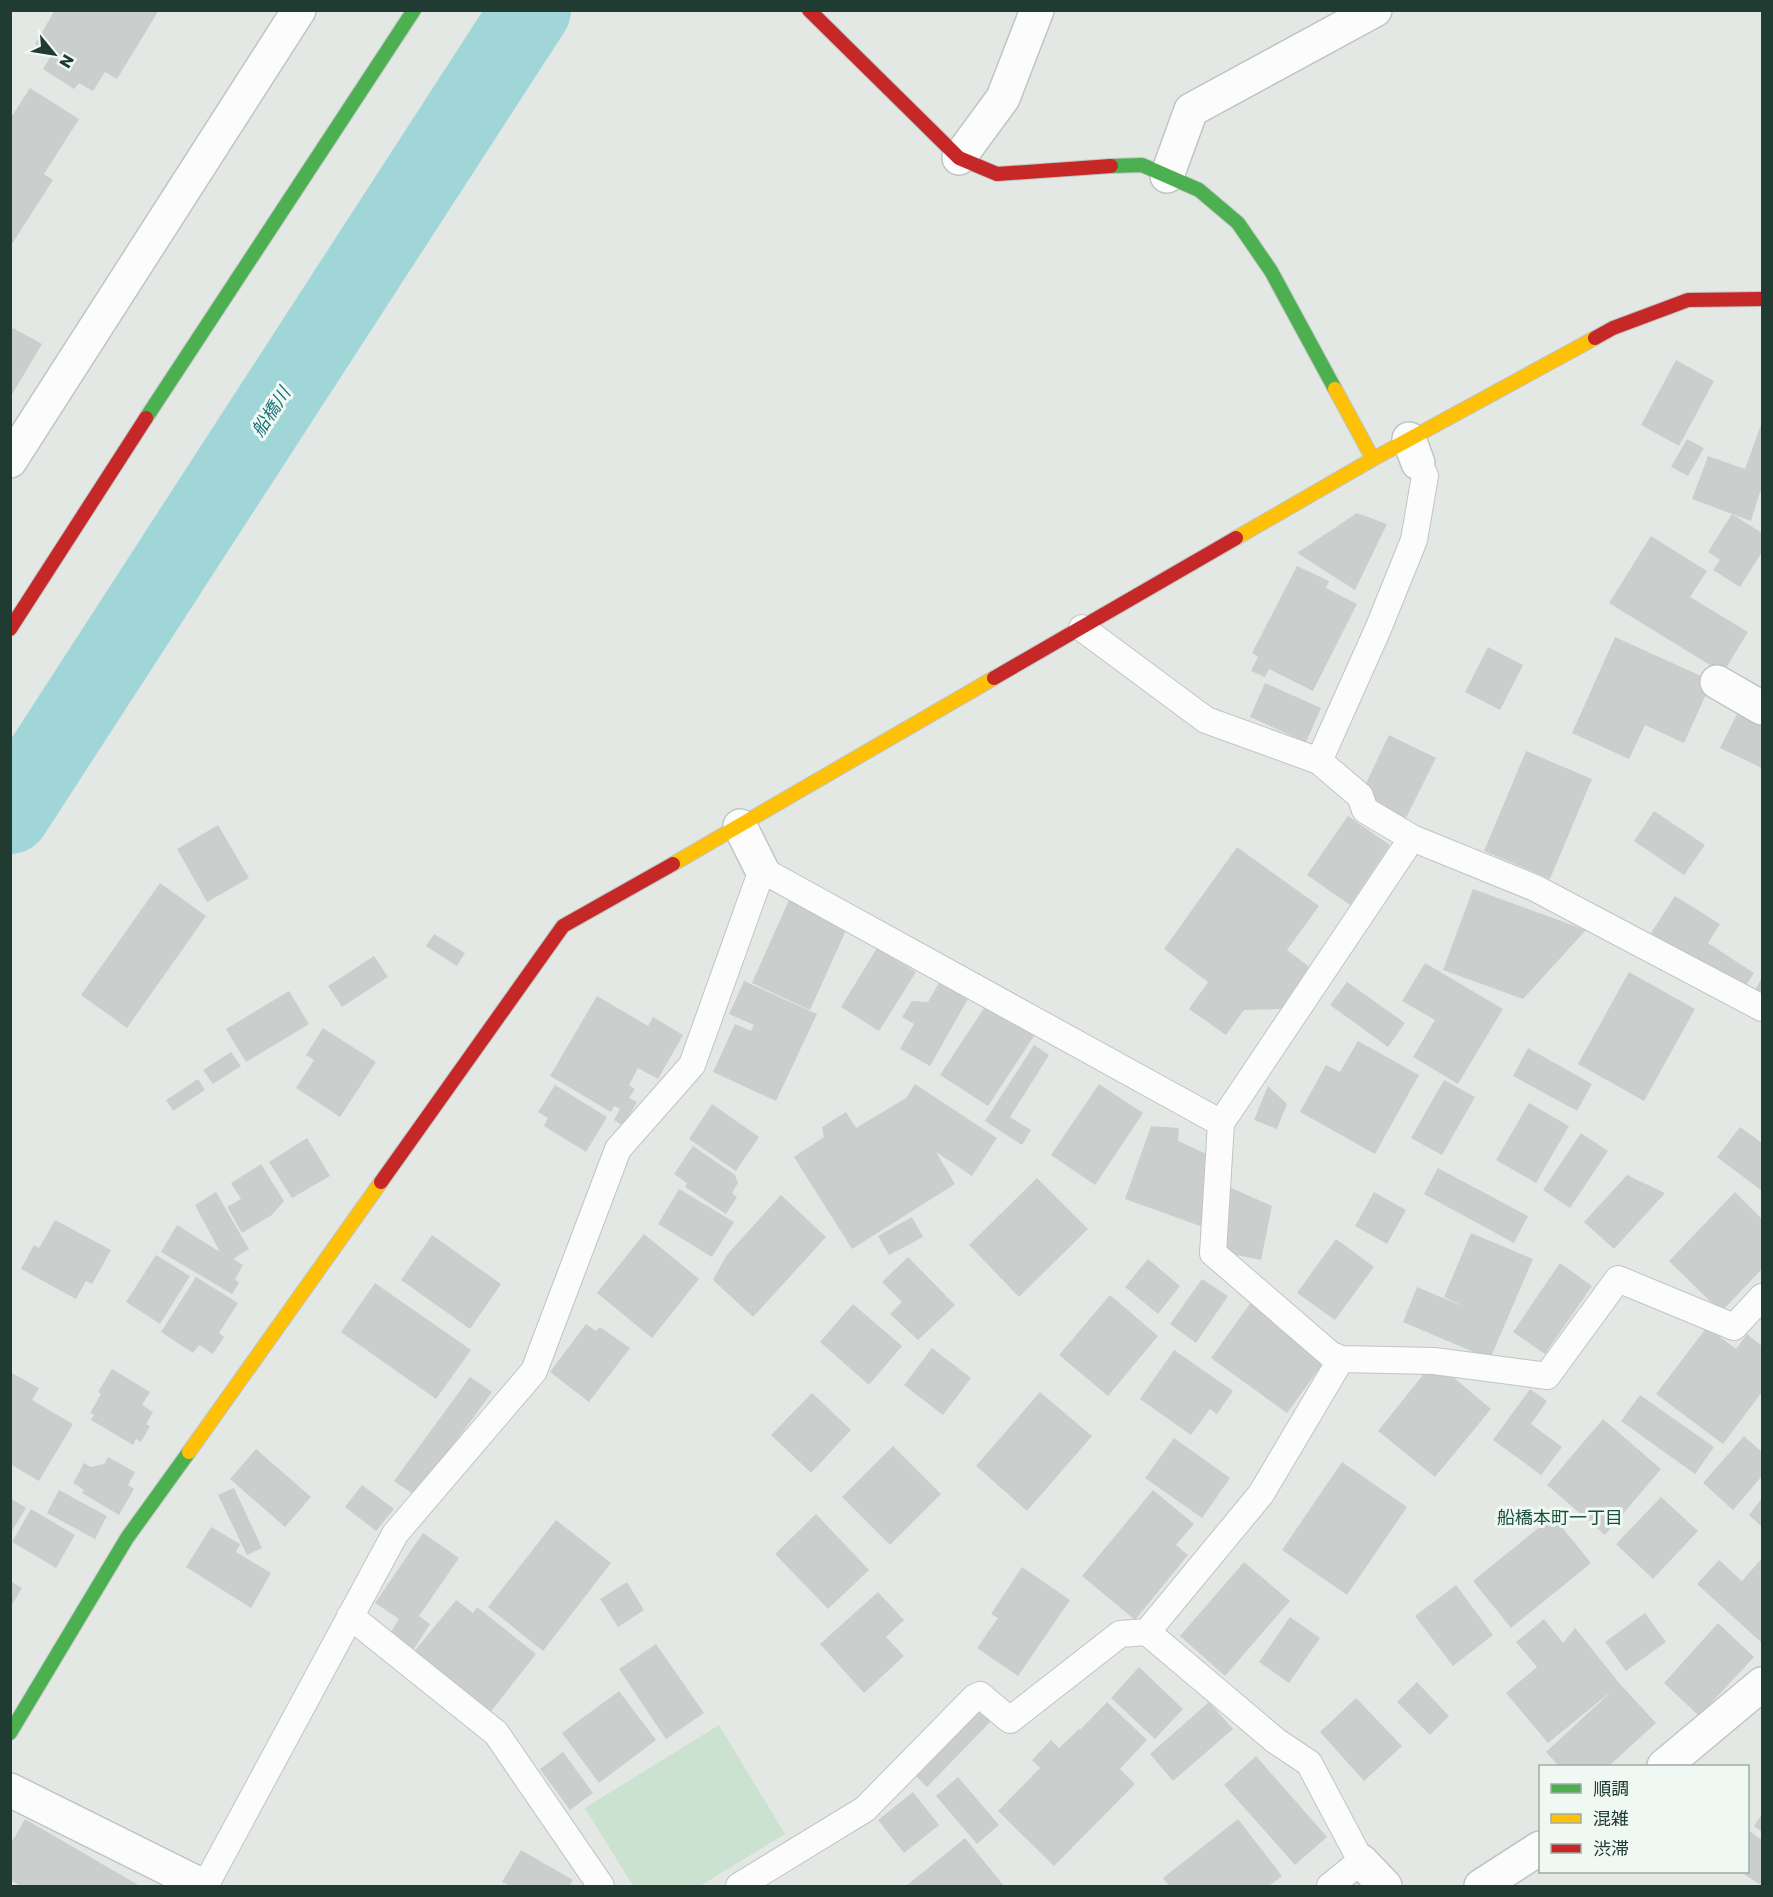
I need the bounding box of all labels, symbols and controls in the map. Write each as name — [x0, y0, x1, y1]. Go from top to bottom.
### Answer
north arrow — [24, 24, 84, 84]
text: N — [54, 50, 80, 72]
water label: 船橋川 — [245, 381, 297, 441]
district label: 船橋本町一丁目 — [1497, 1505, 1623, 1530]
legend — [1539, 1765, 1749, 1873]
text: 順調 — [1593, 1776, 1629, 1801]
text: 混雑 — [1593, 1806, 1629, 1831]
text: 渋滞 — [1593, 1836, 1629, 1861]

